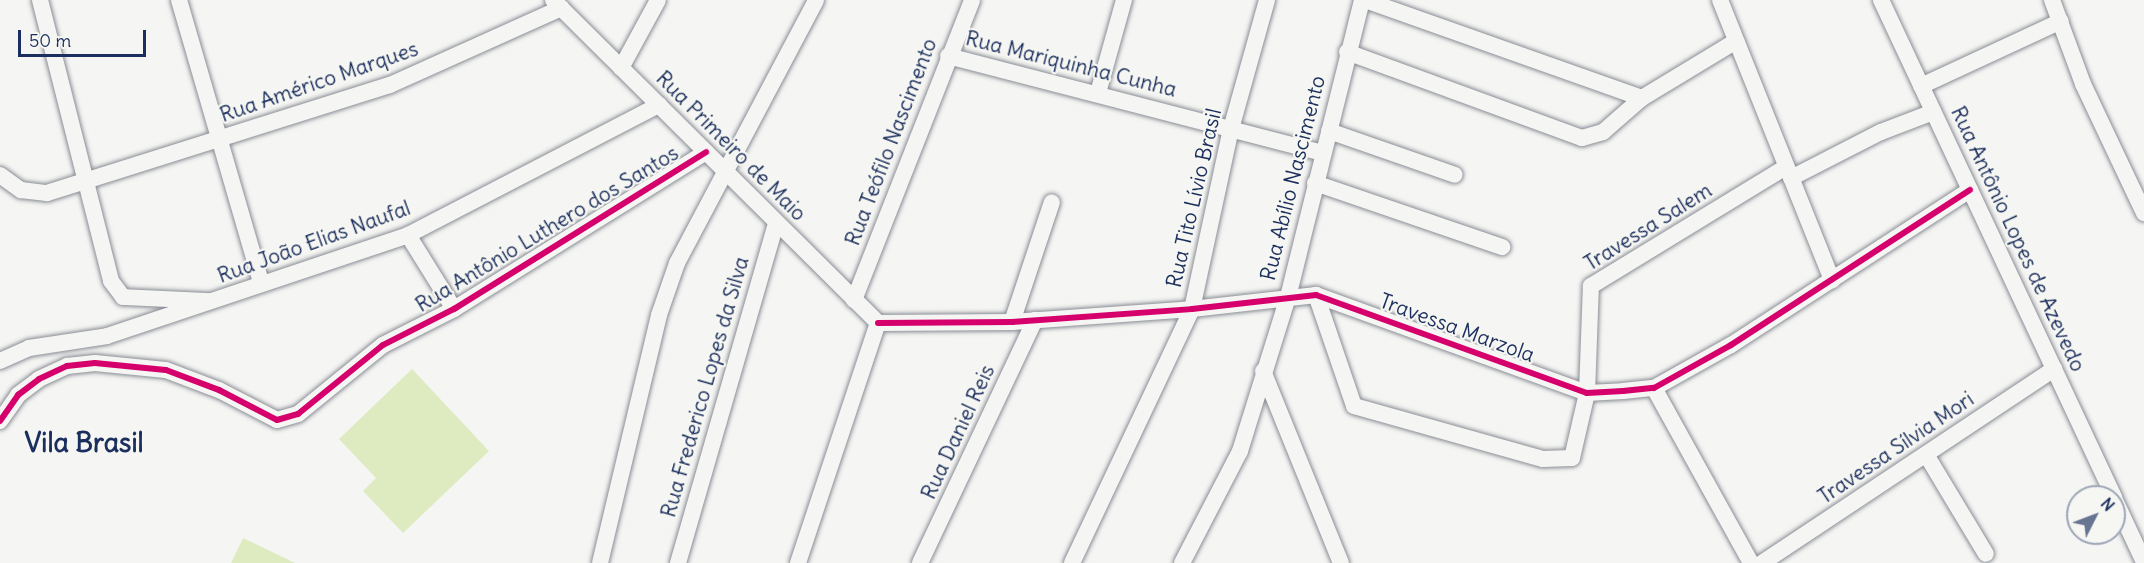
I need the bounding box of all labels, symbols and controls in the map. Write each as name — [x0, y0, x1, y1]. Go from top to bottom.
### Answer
scale bar — [21, 18, 148, 56]
street label: Rua Mariquinha Cunha — [963, 26, 1179, 102]
text: 50 m — [29, 29, 71, 52]
street label: Rua Teófilo Nascimento — [840, 35, 942, 249]
street label: Rua Américo Marques — [217, 36, 421, 128]
street label: Rua Primeiro de Maio — [651, 66, 811, 226]
street label: Rua Abílio Nascimento — [1255, 73, 1331, 283]
street label: Rua Antônio Lopes de Azevedo — [1945, 102, 2091, 376]
street label: Rua Tito Lívio Brasil — [1161, 106, 1227, 290]
street label: Rua Antônio Luthero dos Santos — [411, 140, 683, 318]
street label: Travessa Salem — [1580, 178, 1716, 276]
street label: Rua João Elias Naufal — [214, 195, 414, 289]
street label: Rua Frederico Lopes da Silva — [656, 254, 754, 520]
street label: Travessa Marzola — [1376, 288, 1538, 368]
street label: Rua Daniel Reis — [916, 361, 1000, 503]
street label: Travessa Sílvia Mori — [1813, 387, 1979, 509]
district label: Vila Brasil — [24, 427, 144, 459]
north arrow — [2066, 485, 2126, 545]
text: N — [2097, 493, 2119, 515]

